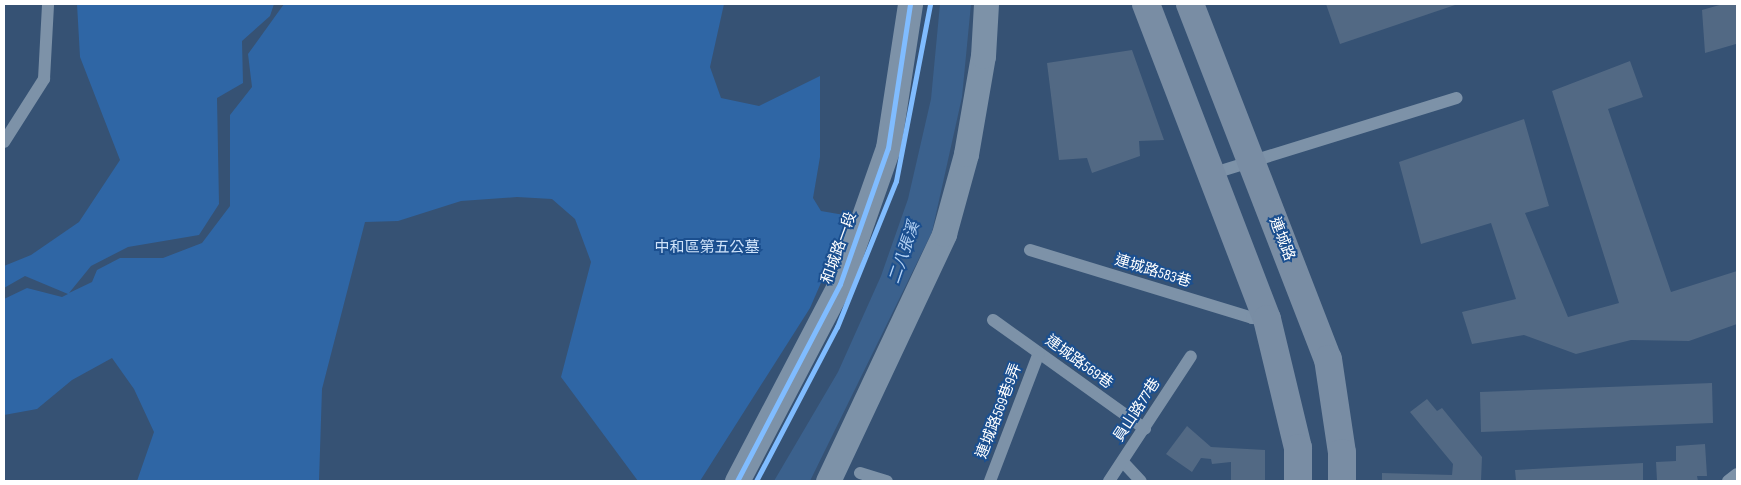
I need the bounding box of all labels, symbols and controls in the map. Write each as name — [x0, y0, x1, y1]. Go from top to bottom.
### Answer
street label: 和城路一段 — [818, 210, 860, 286]
street label: 連城路 — [1266, 215, 1298, 263]
water label: 二八張溪 — [886, 220, 924, 286]
park label: 中和區第五公墓 — [655, 239, 759, 257]
street label: 連城路583巷 — [1113, 251, 1193, 291]
street label: 連城路569巷 — [1042, 331, 1116, 393]
street label: 連城路569巷9弄 — [973, 361, 1025, 461]
street label: 員山路77巷 — [1110, 375, 1164, 445]

